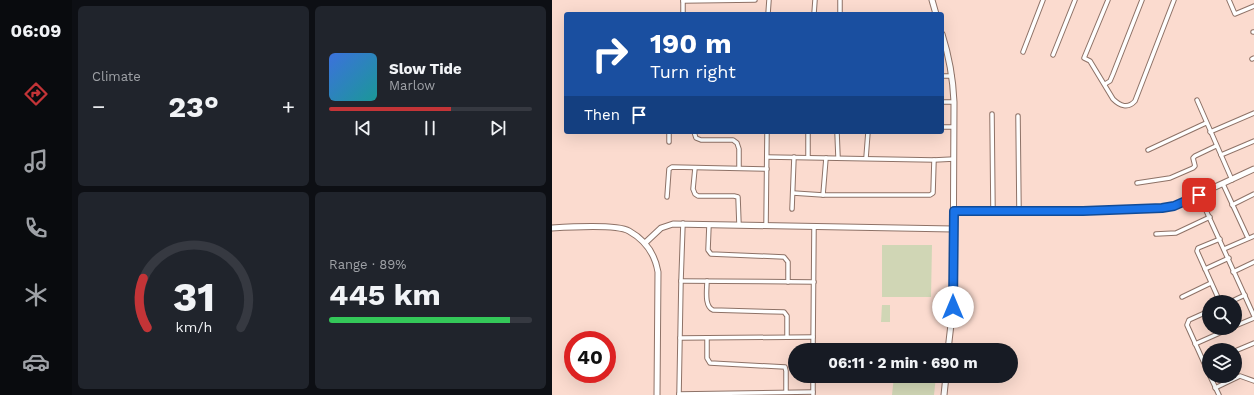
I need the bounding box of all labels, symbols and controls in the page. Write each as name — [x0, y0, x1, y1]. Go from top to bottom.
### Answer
text: 06:09 — [11, 20, 61, 41]
text: 190 m — [650, 27, 732, 60]
icon: right — [584, 28, 636, 80]
text: Slow Tide — [389, 60, 462, 78]
text: Turn right — [650, 61, 736, 82]
text: Climate — [92, 69, 141, 84]
text: Marlow — [389, 78, 435, 93]
icon: directions — [22, 80, 50, 108]
text: 23° — [168, 89, 219, 124]
text: − — [92, 94, 105, 119]
text: + — [282, 94, 295, 119]
icon: arrive — [628, 104, 650, 126]
text: Then — [584, 106, 620, 124]
icon: previous — [352, 117, 374, 139]
icon: pause — [419, 117, 441, 139]
icon: next — [487, 117, 509, 139]
icon: music — [22, 147, 50, 175]
pin — [1182, 178, 1216, 212]
icon: arrive — [1188, 184, 1210, 206]
icon: phone — [22, 214, 50, 242]
text: Range · 89% — [329, 257, 406, 272]
text: 31 — [172, 272, 215, 321]
text: 445 km — [329, 277, 441, 312]
icon: climate — [22, 281, 50, 309]
position arrow — [932, 286, 974, 328]
map controls — [1202, 295, 1242, 383]
button: search — [1202, 295, 1242, 335]
text: km/h — [175, 319, 212, 335]
speed limit sign: 40 — [564, 331, 616, 383]
button: layers — [1202, 343, 1242, 383]
icon: car — [22, 348, 50, 376]
text: 06:11 · 2 min · 690 m — [828, 354, 978, 372]

